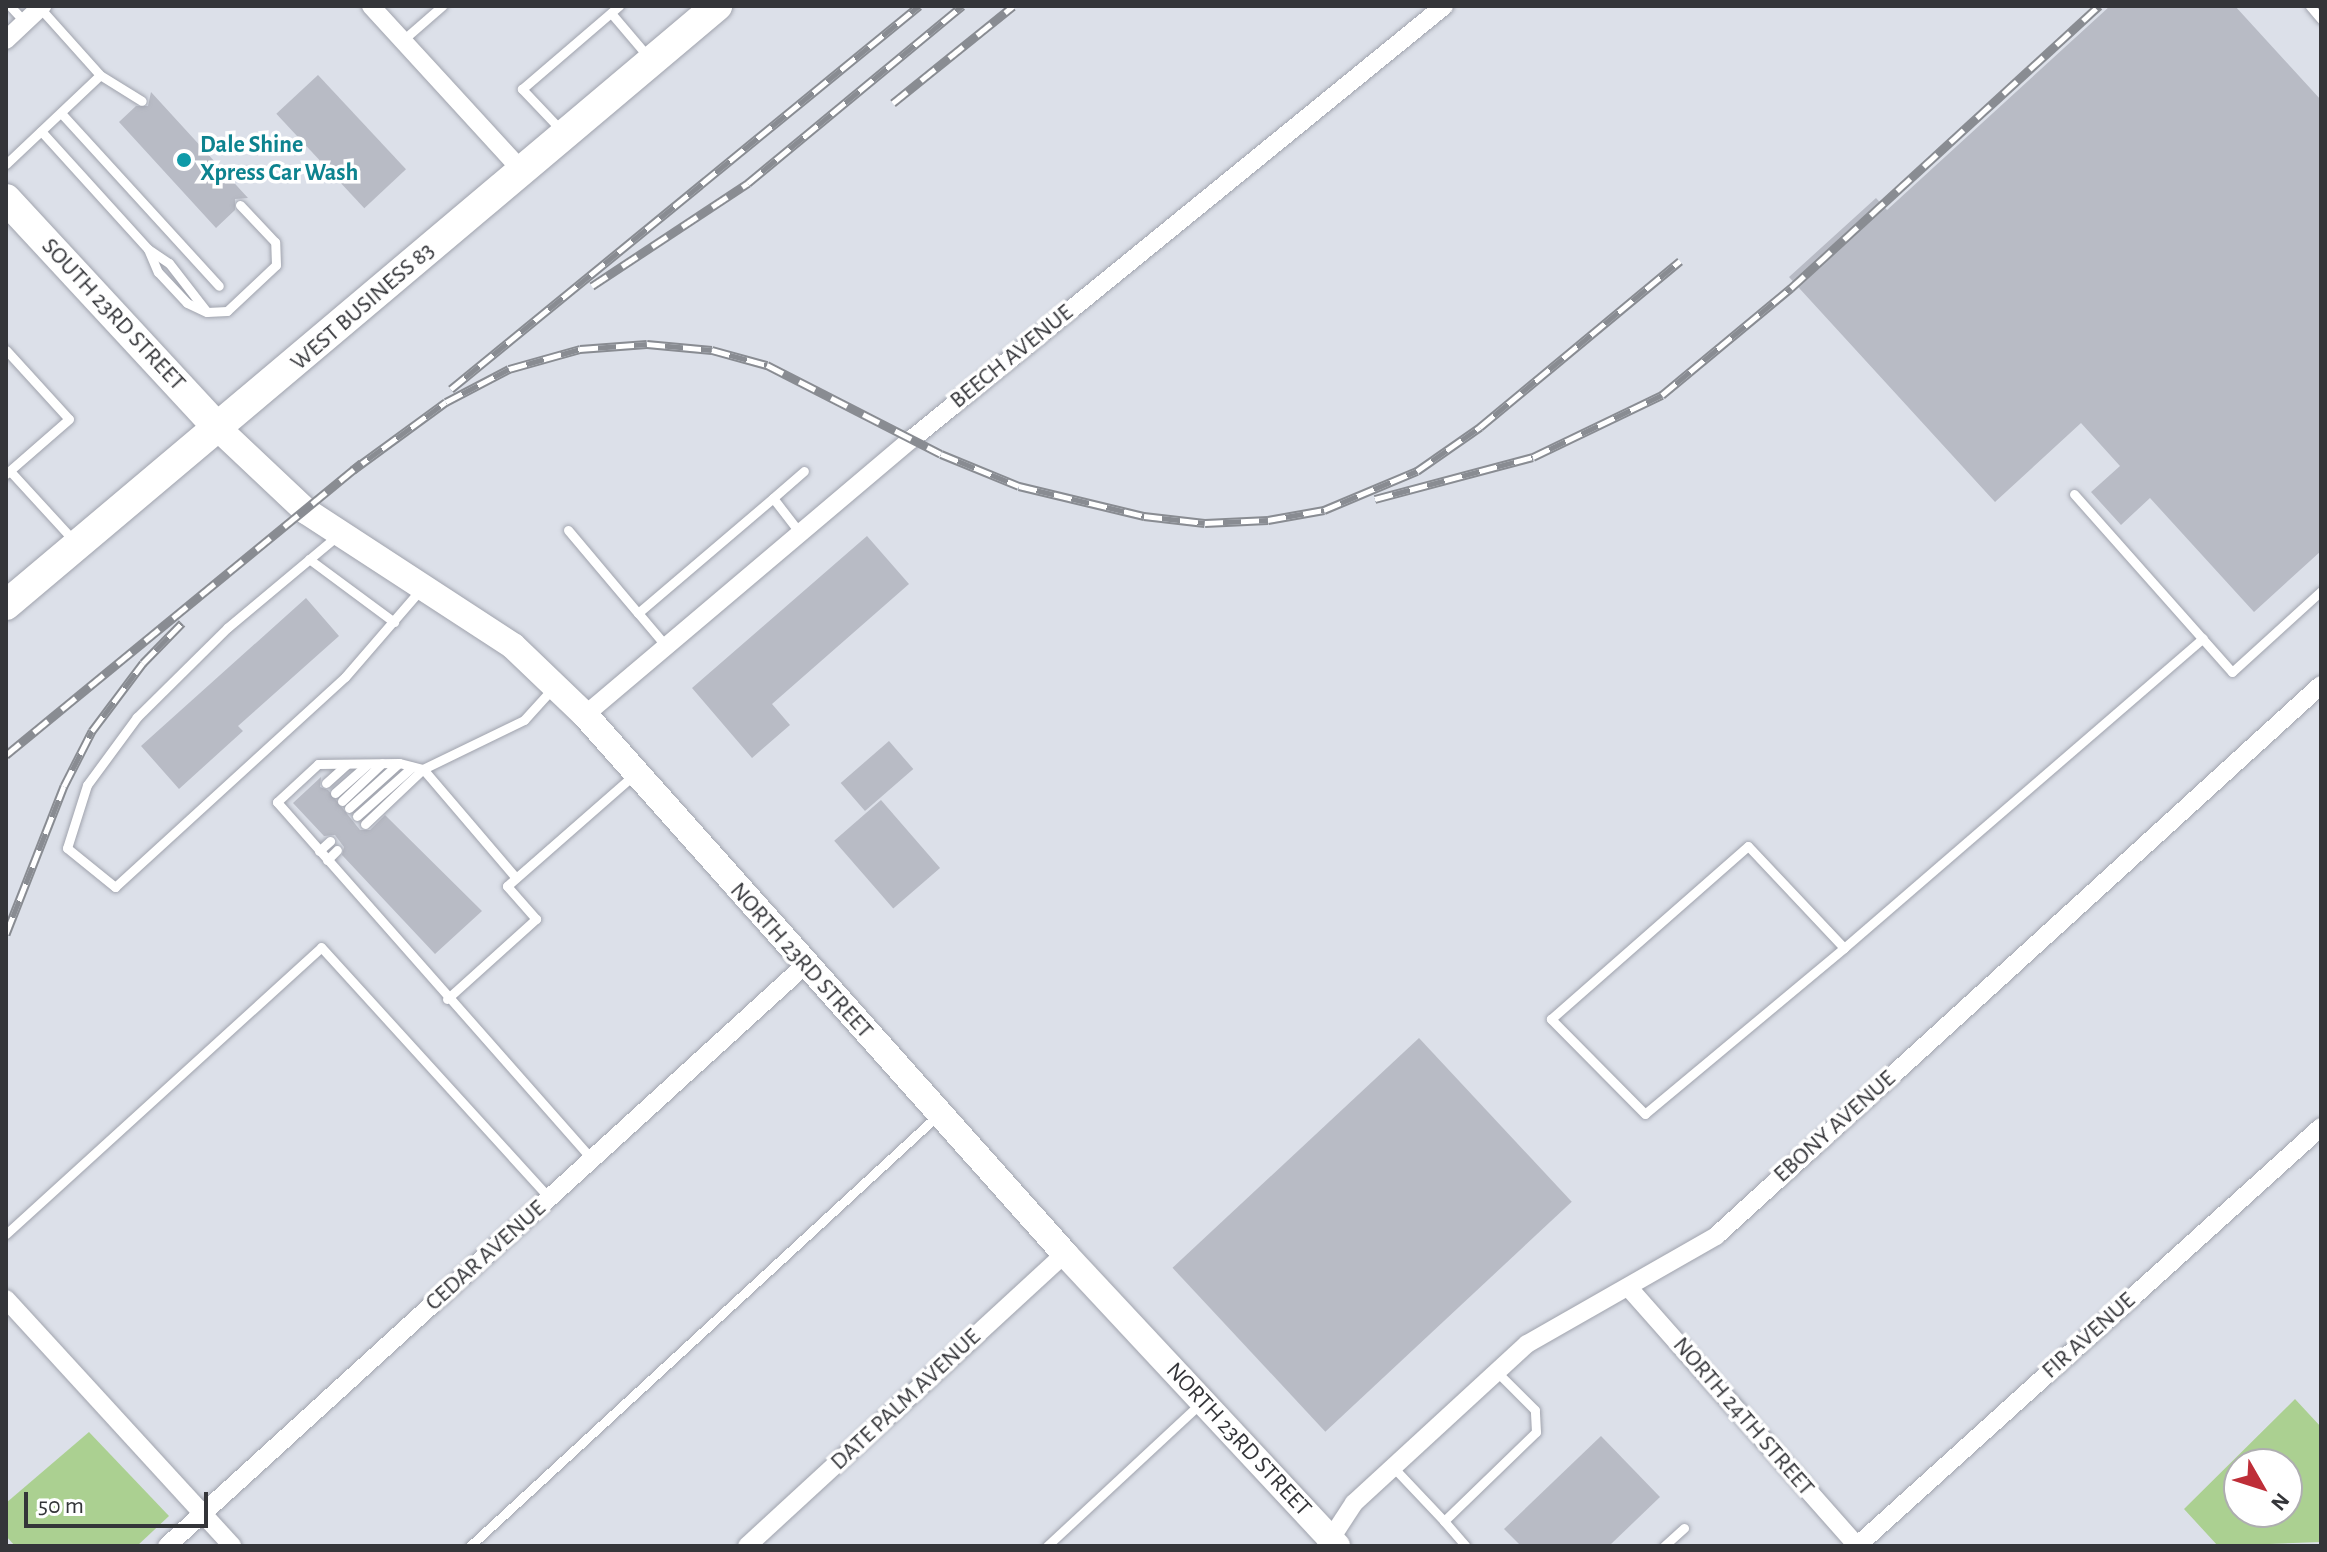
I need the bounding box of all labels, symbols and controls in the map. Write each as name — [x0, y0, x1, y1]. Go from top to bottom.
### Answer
place label: Dale Shine Xpress Car Wash — [200, 132, 358, 188]
marker: Dale Shine Xpress Car Wash — [175, 151, 193, 169]
street label: SOUTH 23RD STREET — [35, 233, 191, 397]
street label: WEST BUSINESS 83 — [285, 237, 441, 377]
street label: BEECH AVENUE — [945, 299, 1079, 415]
street label: NORTH 23RD STREET — [723, 877, 879, 1045]
street label: EBONY AVENUE — [1768, 1065, 1902, 1189]
street label: CEDAR AVENUE — [420, 1195, 552, 1317]
street label: FIR AVENUE — [2036, 1287, 2142, 1385]
street label: DATE PALM AVENUE — [825, 1323, 987, 1477]
street label: NORTH 24TH STREET — [1666, 1332, 1820, 1502]
street label: NORTH 23RD STREET — [1159, 1357, 1317, 1523]
north arrow — [2223, 1448, 2303, 1528]
scale bar — [28, 1476, 212, 1526]
text: N — [2267, 1489, 2293, 1515]
text: 50 m — [38, 1494, 84, 1518]

